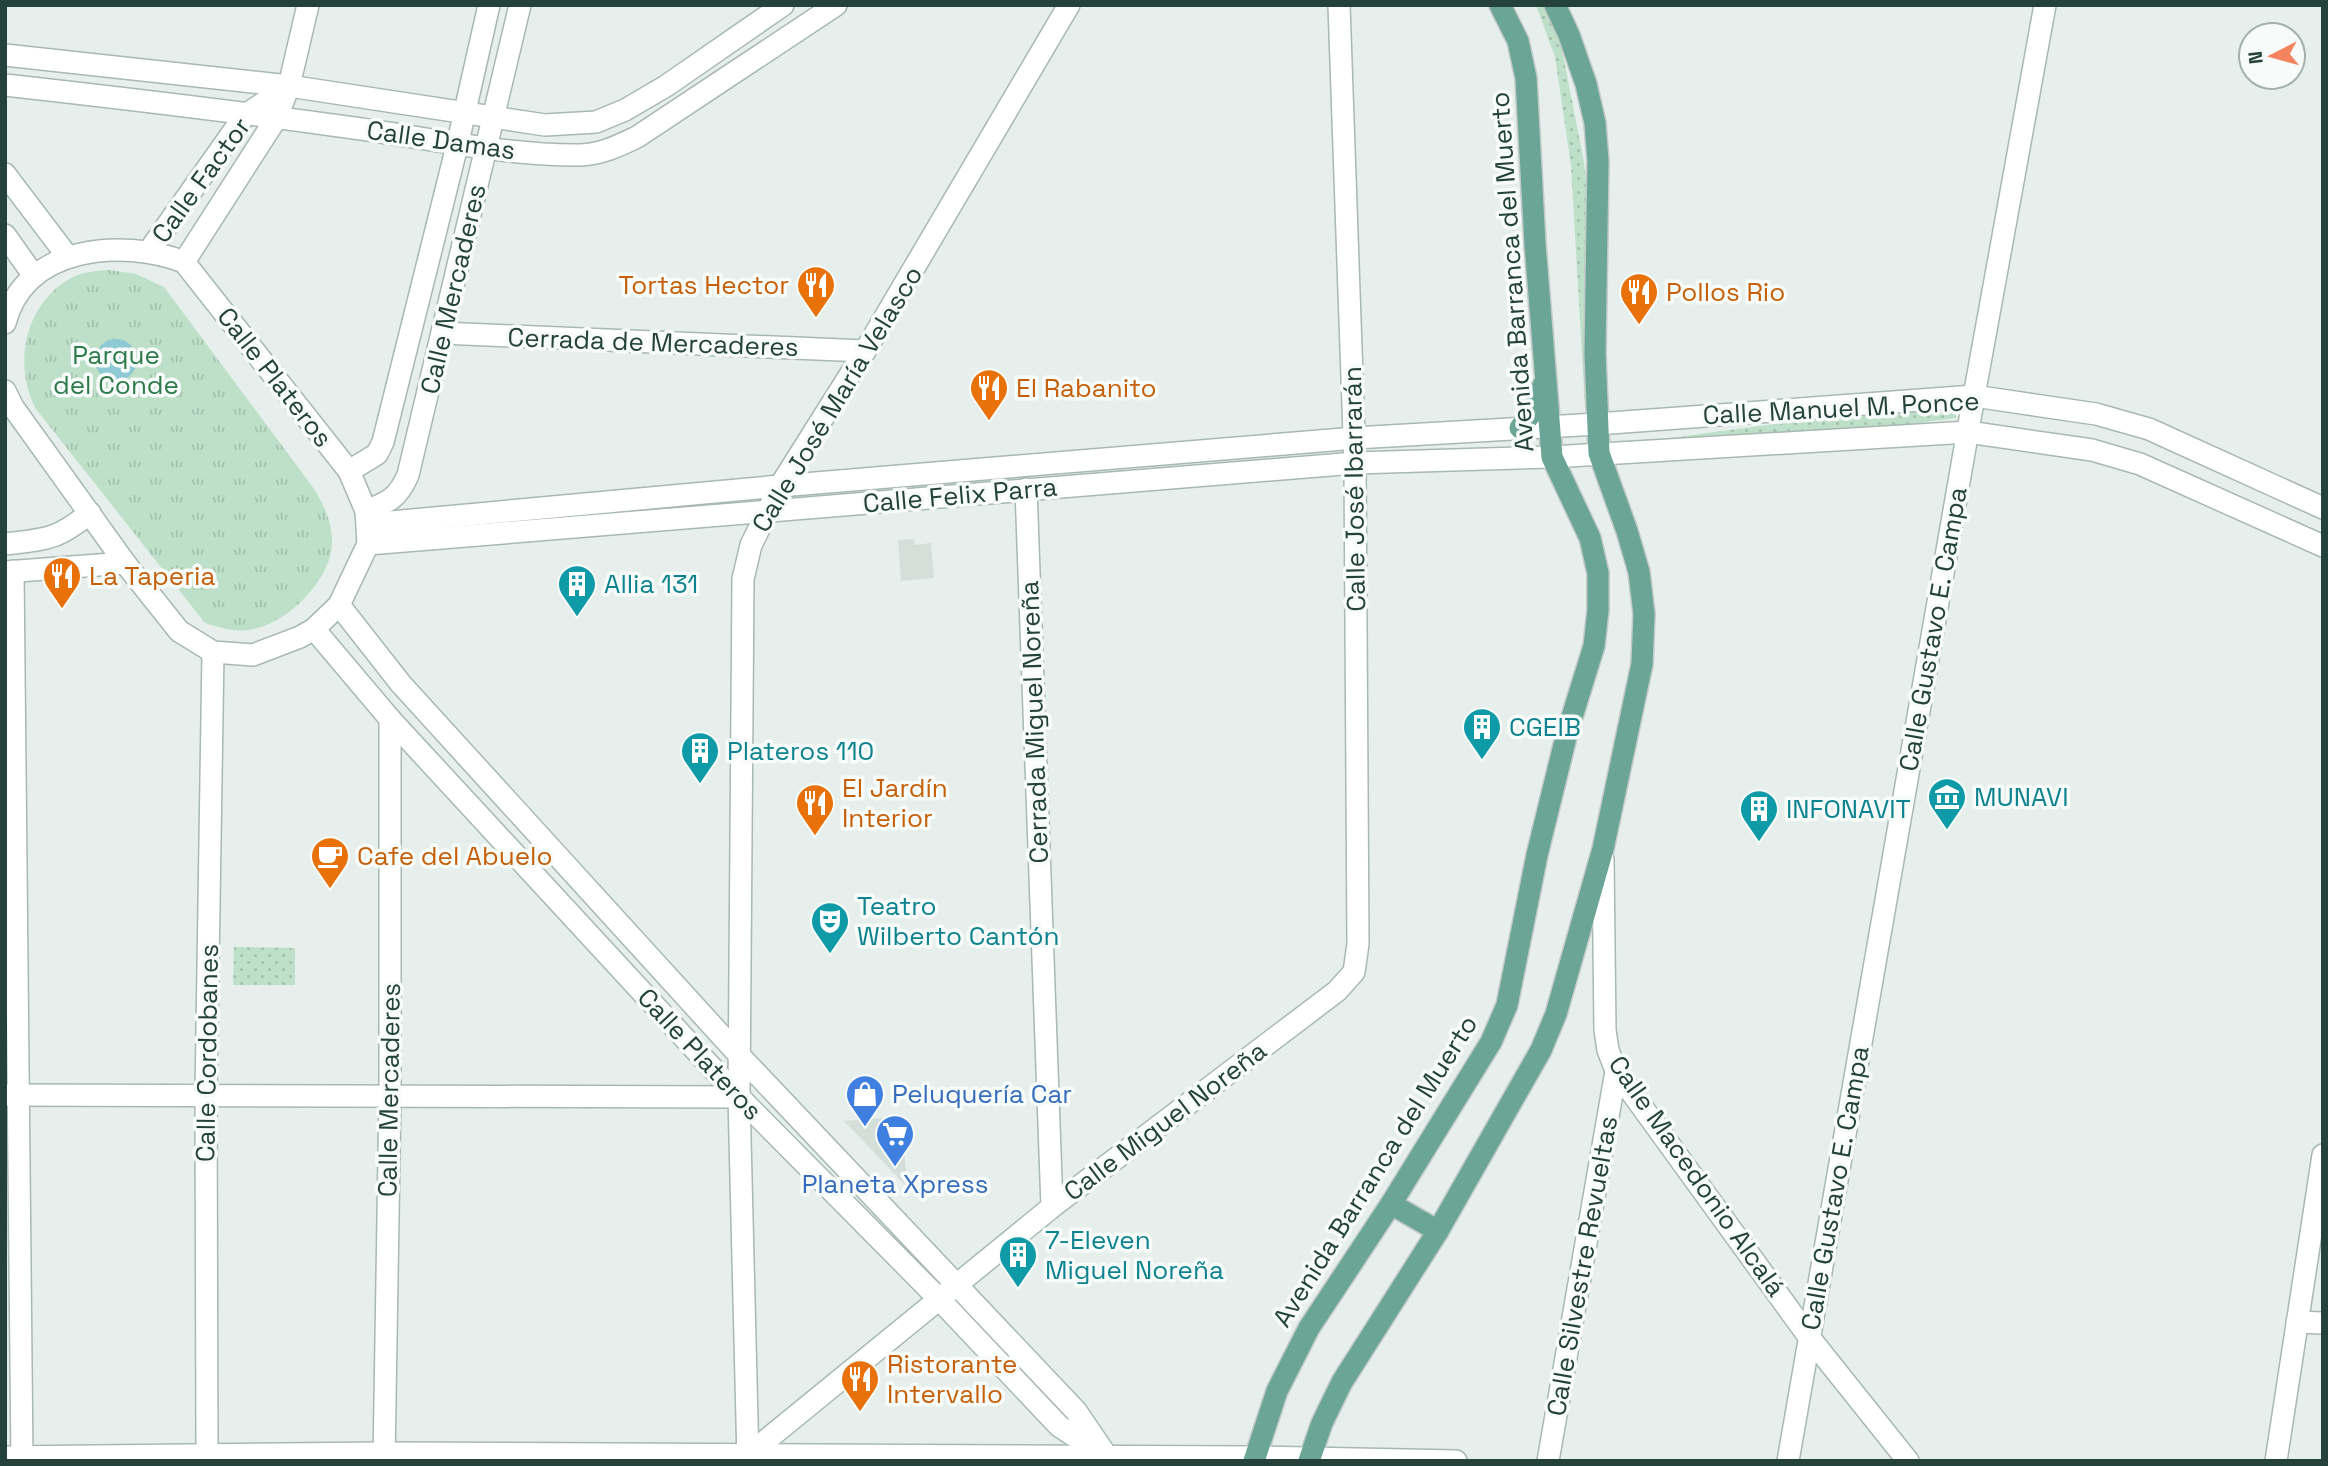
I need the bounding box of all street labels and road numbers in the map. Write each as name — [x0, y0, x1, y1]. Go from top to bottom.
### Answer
street label: Avenida Barranca del Muerto — [1482, 91, 1542, 453]
street label: Calle Factor — [144, 110, 258, 250]
street label: Calle Damas — [365, 113, 517, 167]
street label: Calle Mercaderes — [412, 181, 494, 397]
street label: Calle José María Velasco — [744, 260, 930, 538]
street label: Calle Plateros — [210, 300, 340, 454]
street label: Cerrada de Mercaderes — [507, 320, 799, 364]
street label: Calle José Ibarrarán — [1335, 366, 1373, 612]
street label: Calle Manuel M. Ponce — [1702, 384, 1980, 432]
street label: Calle Felix Parra — [861, 470, 1059, 520]
street label: Calle Gustavo E. Campa — [1891, 484, 1975, 774]
street label: Cerrada Miguel Noreña — [1012, 580, 1056, 864]
street label: Calle Cordobanes — [188, 944, 226, 1162]
street label: Calle Plateros — [630, 981, 770, 1127]
street label: Calle Mercaderes — [370, 983, 408, 1197]
street label: Avenida Barranca del Muerto — [1265, 1009, 1485, 1333]
street label: Calle Miguel Noreña — [1057, 1034, 1273, 1208]
street label: Calle Gustavo E. Campa — [1793, 1043, 1877, 1333]
street label: Calle Macedonio Alcalá — [1601, 1049, 1793, 1303]
street label: Calle Silvestre Revueltas — [1539, 1113, 1625, 1419]

